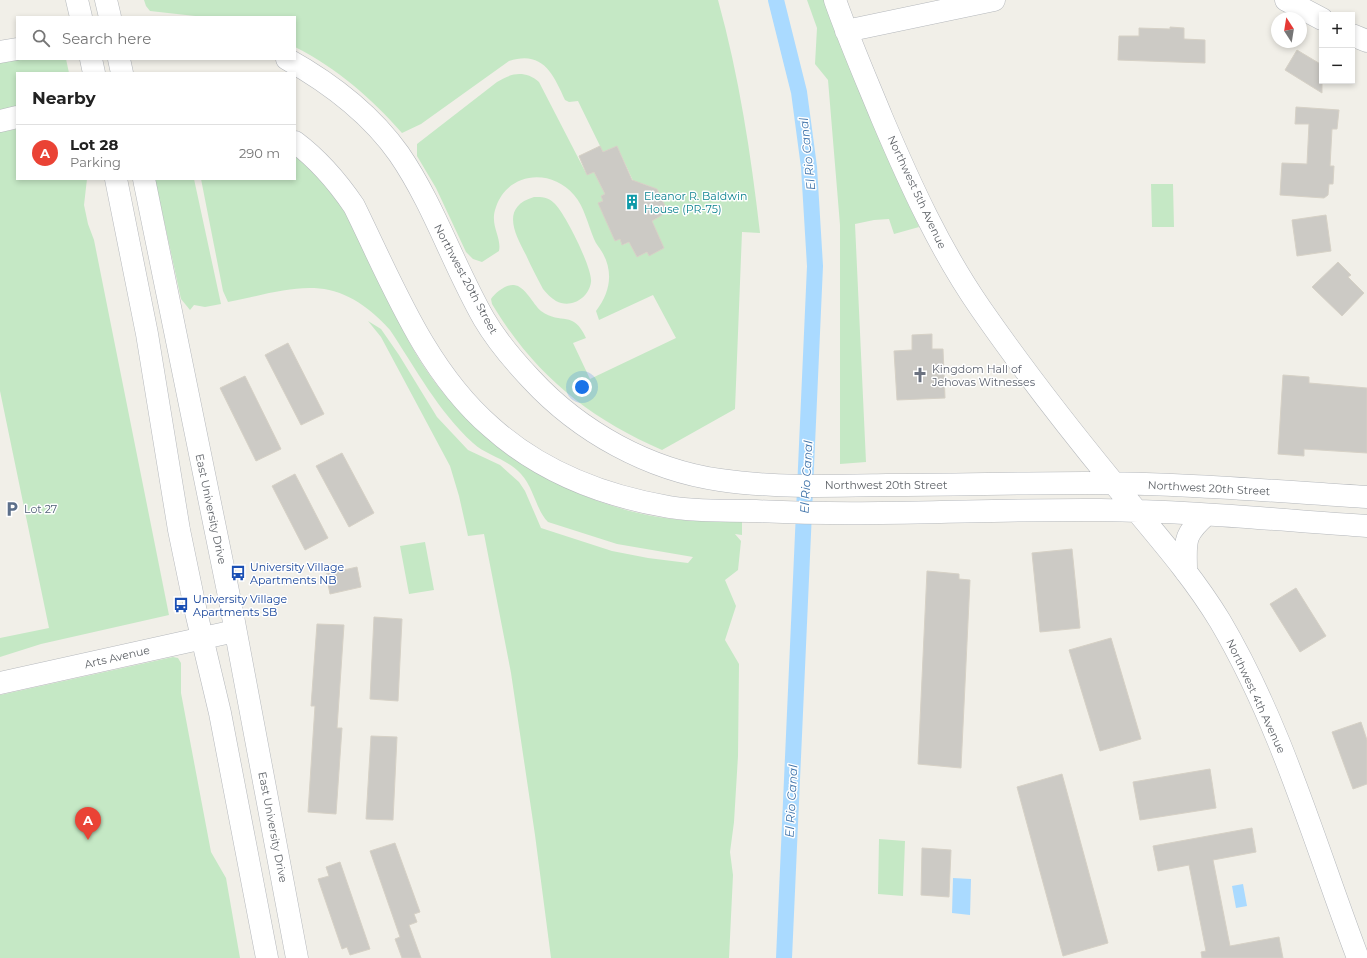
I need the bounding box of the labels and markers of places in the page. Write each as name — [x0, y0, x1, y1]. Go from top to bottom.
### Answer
place label: Eleanor R. Baldwin House (PR-75) — [644, 189, 747, 216]
building icon: Eleanor R. Baldwin House (PR-75) — [623, 193, 641, 211]
place label: Kingdom Hall of Jehovas Witnesses — [931, 362, 1036, 389]
church icon: Kingdom Hall of Jehovas Witnesses — [911, 366, 929, 384]
parking icon: Lot 27 — [3, 500, 21, 518]
place label: Lot 27 — [24, 502, 57, 516]
place label: University Village Apartments NB — [250, 560, 344, 587]
bus stop icon: University Village Apartments NB — [229, 564, 247, 582]
place label: University Village Apartments SB — [193, 592, 287, 619]
bus stop icon: University Village Apartments SB — [172, 596, 190, 614]
pin: A — [75, 807, 101, 840]

